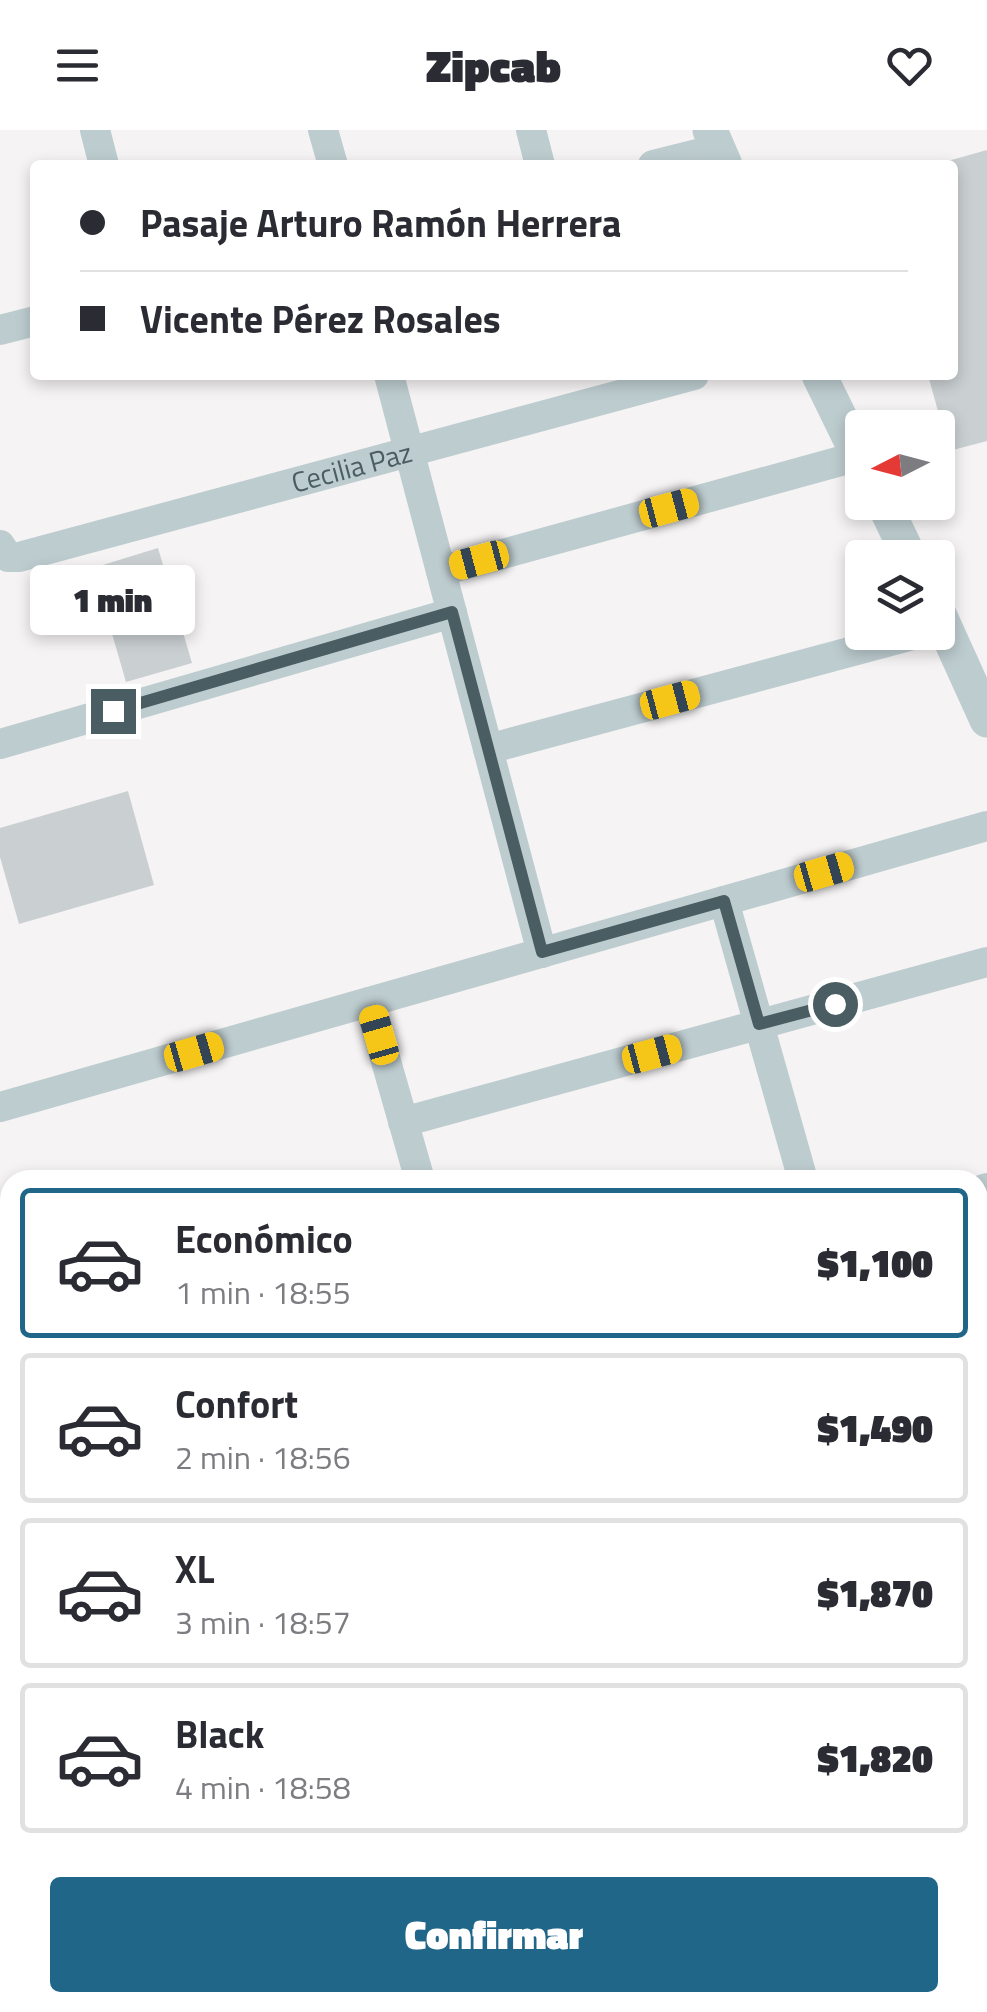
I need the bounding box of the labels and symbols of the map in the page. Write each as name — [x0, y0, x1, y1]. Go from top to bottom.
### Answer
north arrow — [845, 410, 955, 520]
street label: Cecilia Paz — [286, 430, 417, 504]
car — [636, 486, 702, 530]
car — [446, 538, 512, 582]
callout: 1 min — [31, 566, 196, 636]
car — [637, 678, 703, 722]
route end — [91, 689, 136, 734]
car — [791, 849, 857, 895]
route start — [813, 982, 858, 1027]
car — [356, 1002, 402, 1068]
car — [161, 1029, 227, 1075]
car — [619, 1032, 685, 1076]

